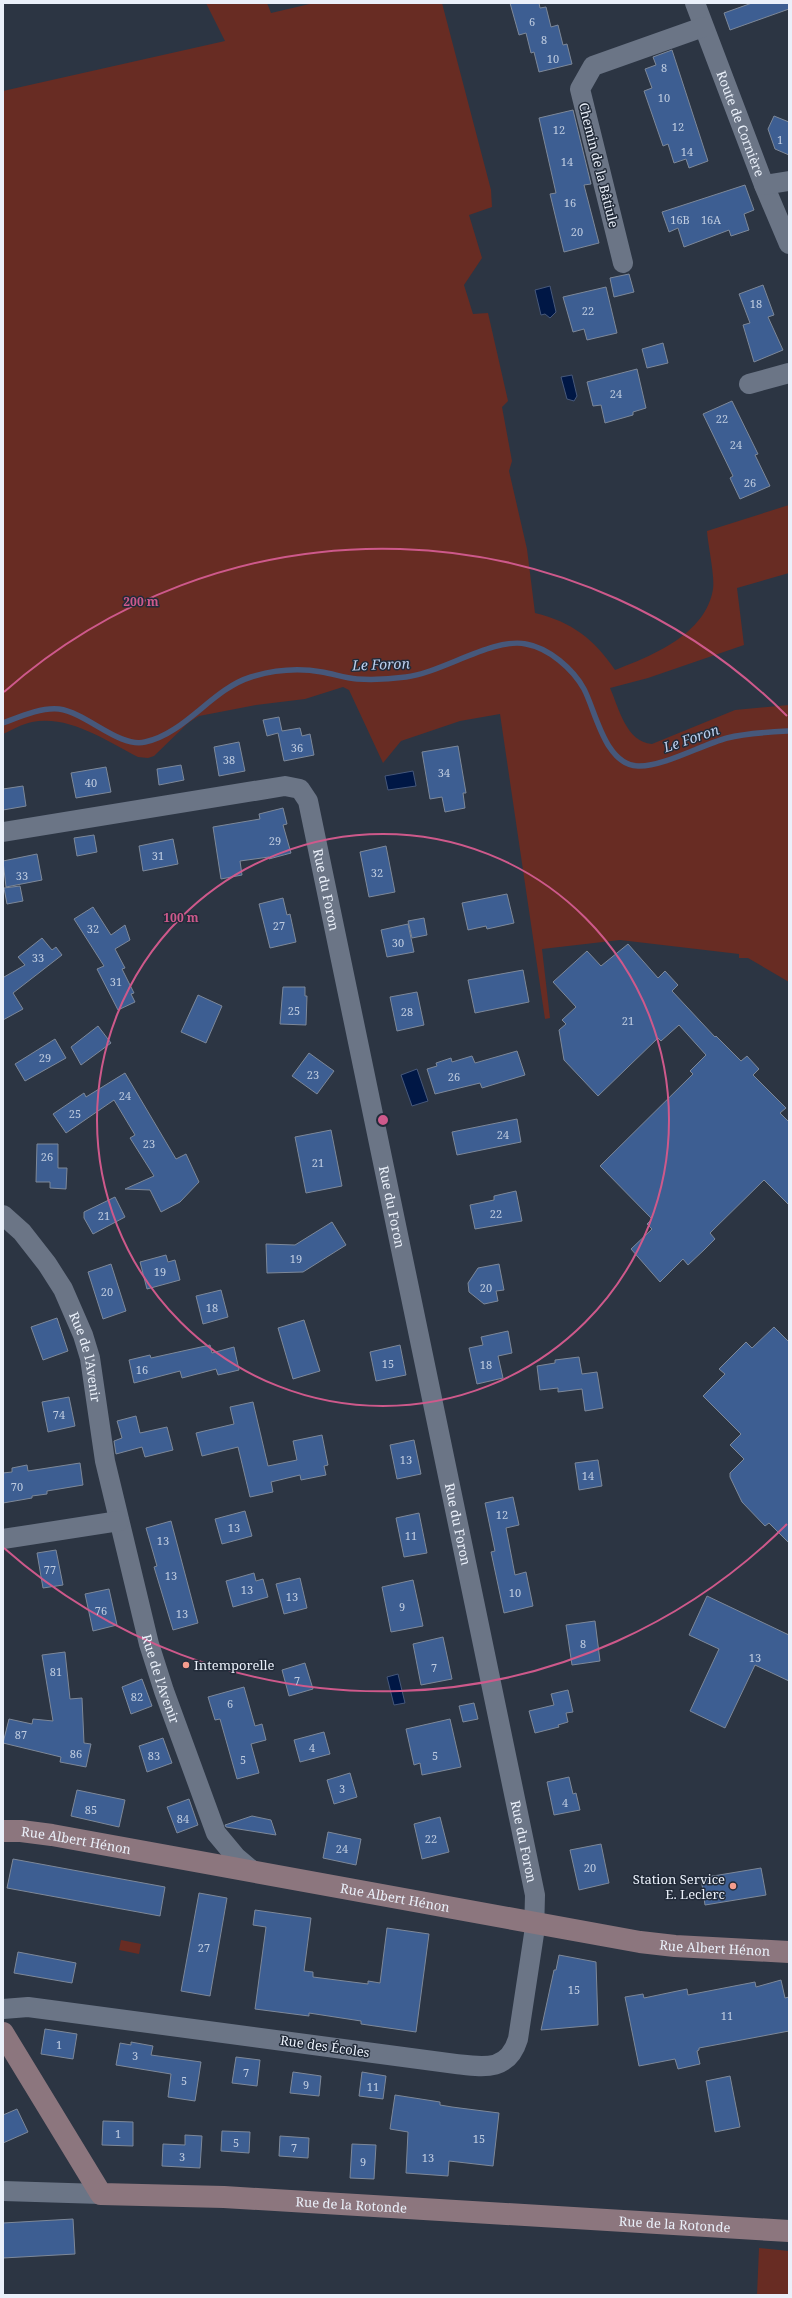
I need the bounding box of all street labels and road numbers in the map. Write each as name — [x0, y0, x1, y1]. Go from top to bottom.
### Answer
street label: Route de Cornière — [712, 68, 769, 179]
street label: Chemin de la Bâtiule — [575, 101, 623, 229]
street label: Rue du Foron — [309, 847, 344, 933]
street label: Rue du Foron — [375, 1164, 410, 1250]
street label: Rue de l'Avenir — [65, 1309, 105, 1403]
street label: Rue du Foron — [441, 1481, 475, 1567]
street label: Rue de l'Avenir — [138, 1632, 184, 1726]
street label: Rue du Foron — [507, 1799, 541, 1885]
street label: Rue Albert Hénon — [20, 1822, 133, 1858]
street label: Rue Albert Hénon — [339, 1879, 452, 1916]
street label: Rue Albert Hénon — [658, 1935, 771, 1960]
street label: Rue des Écoles — [279, 2031, 371, 2061]
street label: Rue de la Rotonde — [295, 2192, 408, 2217]
street label: Rue de la Rotonde — [618, 2212, 731, 2236]

